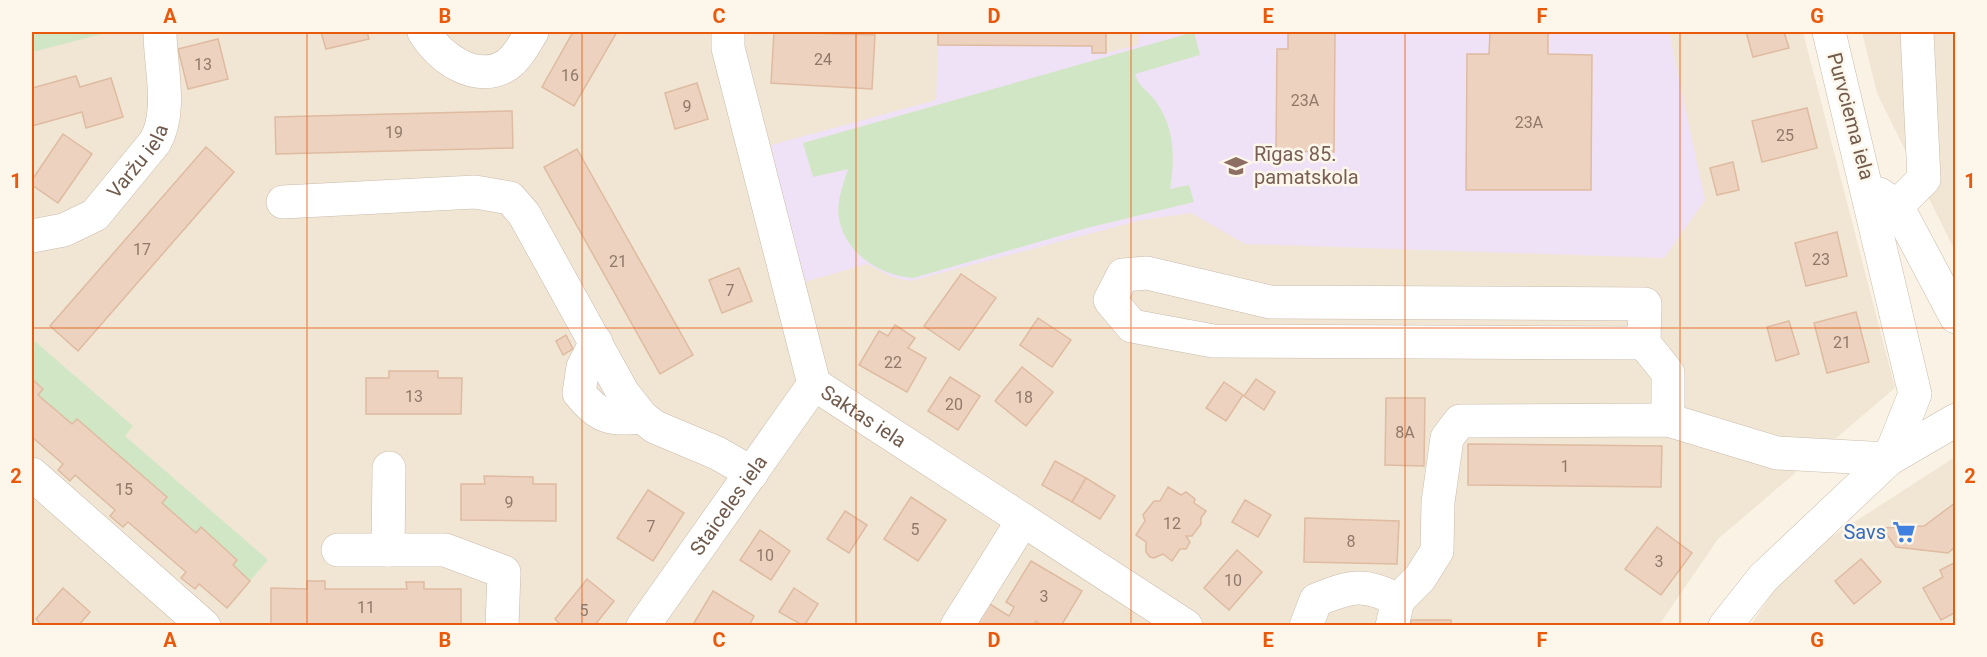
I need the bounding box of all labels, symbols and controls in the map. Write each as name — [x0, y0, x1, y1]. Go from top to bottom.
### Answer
text: A — [163, 4, 177, 28]
text: B — [439, 4, 451, 28]
text: C — [712, 4, 726, 28]
text: D — [988, 4, 1001, 28]
text: E — [1262, 4, 1274, 28]
text: F — [1537, 4, 1548, 28]
text: G — [1810, 4, 1824, 28]
house number: 24 — [814, 50, 832, 69]
street label: Purvciema iela — [1822, 50, 1880, 182]
house number: 13 — [194, 55, 212, 74]
house number: 16 — [561, 66, 579, 85]
house number: 23A — [1291, 91, 1320, 110]
house number: 9 — [683, 97, 692, 116]
house number: 23A — [1515, 113, 1544, 132]
street label: Varžu iela — [102, 122, 173, 203]
house number: 19 — [385, 123, 403, 142]
house number: 25 — [1776, 126, 1794, 145]
place label: Rīgas 85. pamatskola — [1254, 142, 1359, 189]
school or university icon: Rīgas 85. pamatskola — [1223, 153, 1249, 179]
text: 1 — [10, 169, 22, 193]
text: 1 — [1964, 169, 1976, 193]
house number: 17 — [133, 240, 151, 259]
house number: 23 — [1812, 250, 1830, 269]
house number: 21 — [609, 252, 627, 271]
house number: 7 — [726, 281, 735, 300]
house number: 21 — [1833, 333, 1851, 352]
house number: 22 — [884, 353, 902, 372]
street label: Saktas iela — [816, 380, 911, 453]
house number: 13 — [405, 387, 423, 406]
house number: 18 — [1015, 388, 1033, 407]
house number: 20 — [945, 395, 963, 414]
house number: 8A — [1395, 423, 1415, 442]
street label: Staiceles iela — [685, 450, 772, 560]
house number: 1 — [1561, 457, 1570, 476]
text: 2 — [10, 464, 22, 488]
text: 2 — [1964, 464, 1976, 488]
house number: 15 — [115, 480, 133, 499]
house number: 9 — [505, 493, 514, 512]
house number: 12 — [1163, 514, 1181, 533]
house number: 7 — [647, 517, 656, 536]
supermarket icon: Savs — [1891, 519, 1917, 545]
house number: 5 — [911, 520, 920, 539]
place label: Savs — [1843, 520, 1886, 544]
house number: 8 — [1347, 532, 1356, 551]
house number: 10 — [756, 546, 774, 565]
house number: 3 — [1655, 552, 1664, 571]
house number: 10 — [1224, 571, 1242, 590]
house number: 3 — [1040, 587, 1049, 606]
house number: 11 — [357, 598, 375, 617]
house number: 5 — [580, 601, 589, 620]
text: A — [163, 628, 177, 652]
text: B — [439, 628, 451, 652]
text: C — [712, 628, 726, 652]
text: D — [988, 628, 1001, 652]
text: E — [1262, 628, 1274, 652]
text: F — [1537, 628, 1548, 652]
text: G — [1810, 628, 1824, 652]

